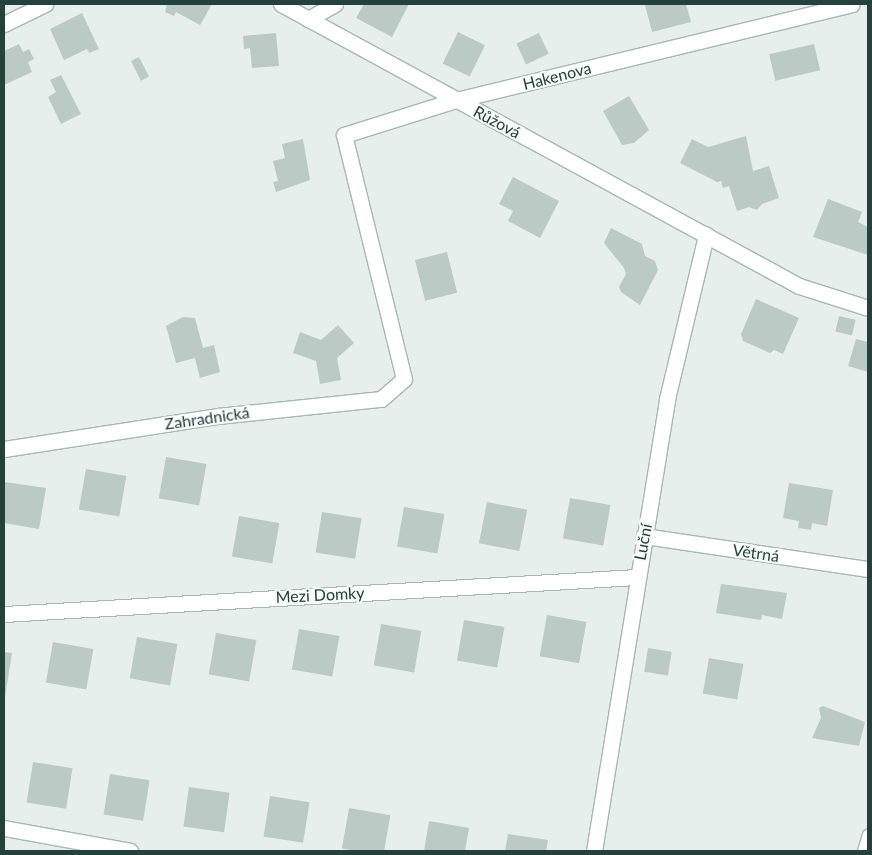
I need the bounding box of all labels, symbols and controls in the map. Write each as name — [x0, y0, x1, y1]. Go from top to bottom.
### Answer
street label: Hakenova — [521, 58, 593, 94]
street label: Růžová — [470, 102, 524, 142]
street label: Zahradnická — [163, 403, 251, 433]
street label: Luční — [630, 522, 656, 562]
street label: Větrná — [732, 540, 780, 566]
street label: Mezi Domky — [275, 583, 365, 607]

